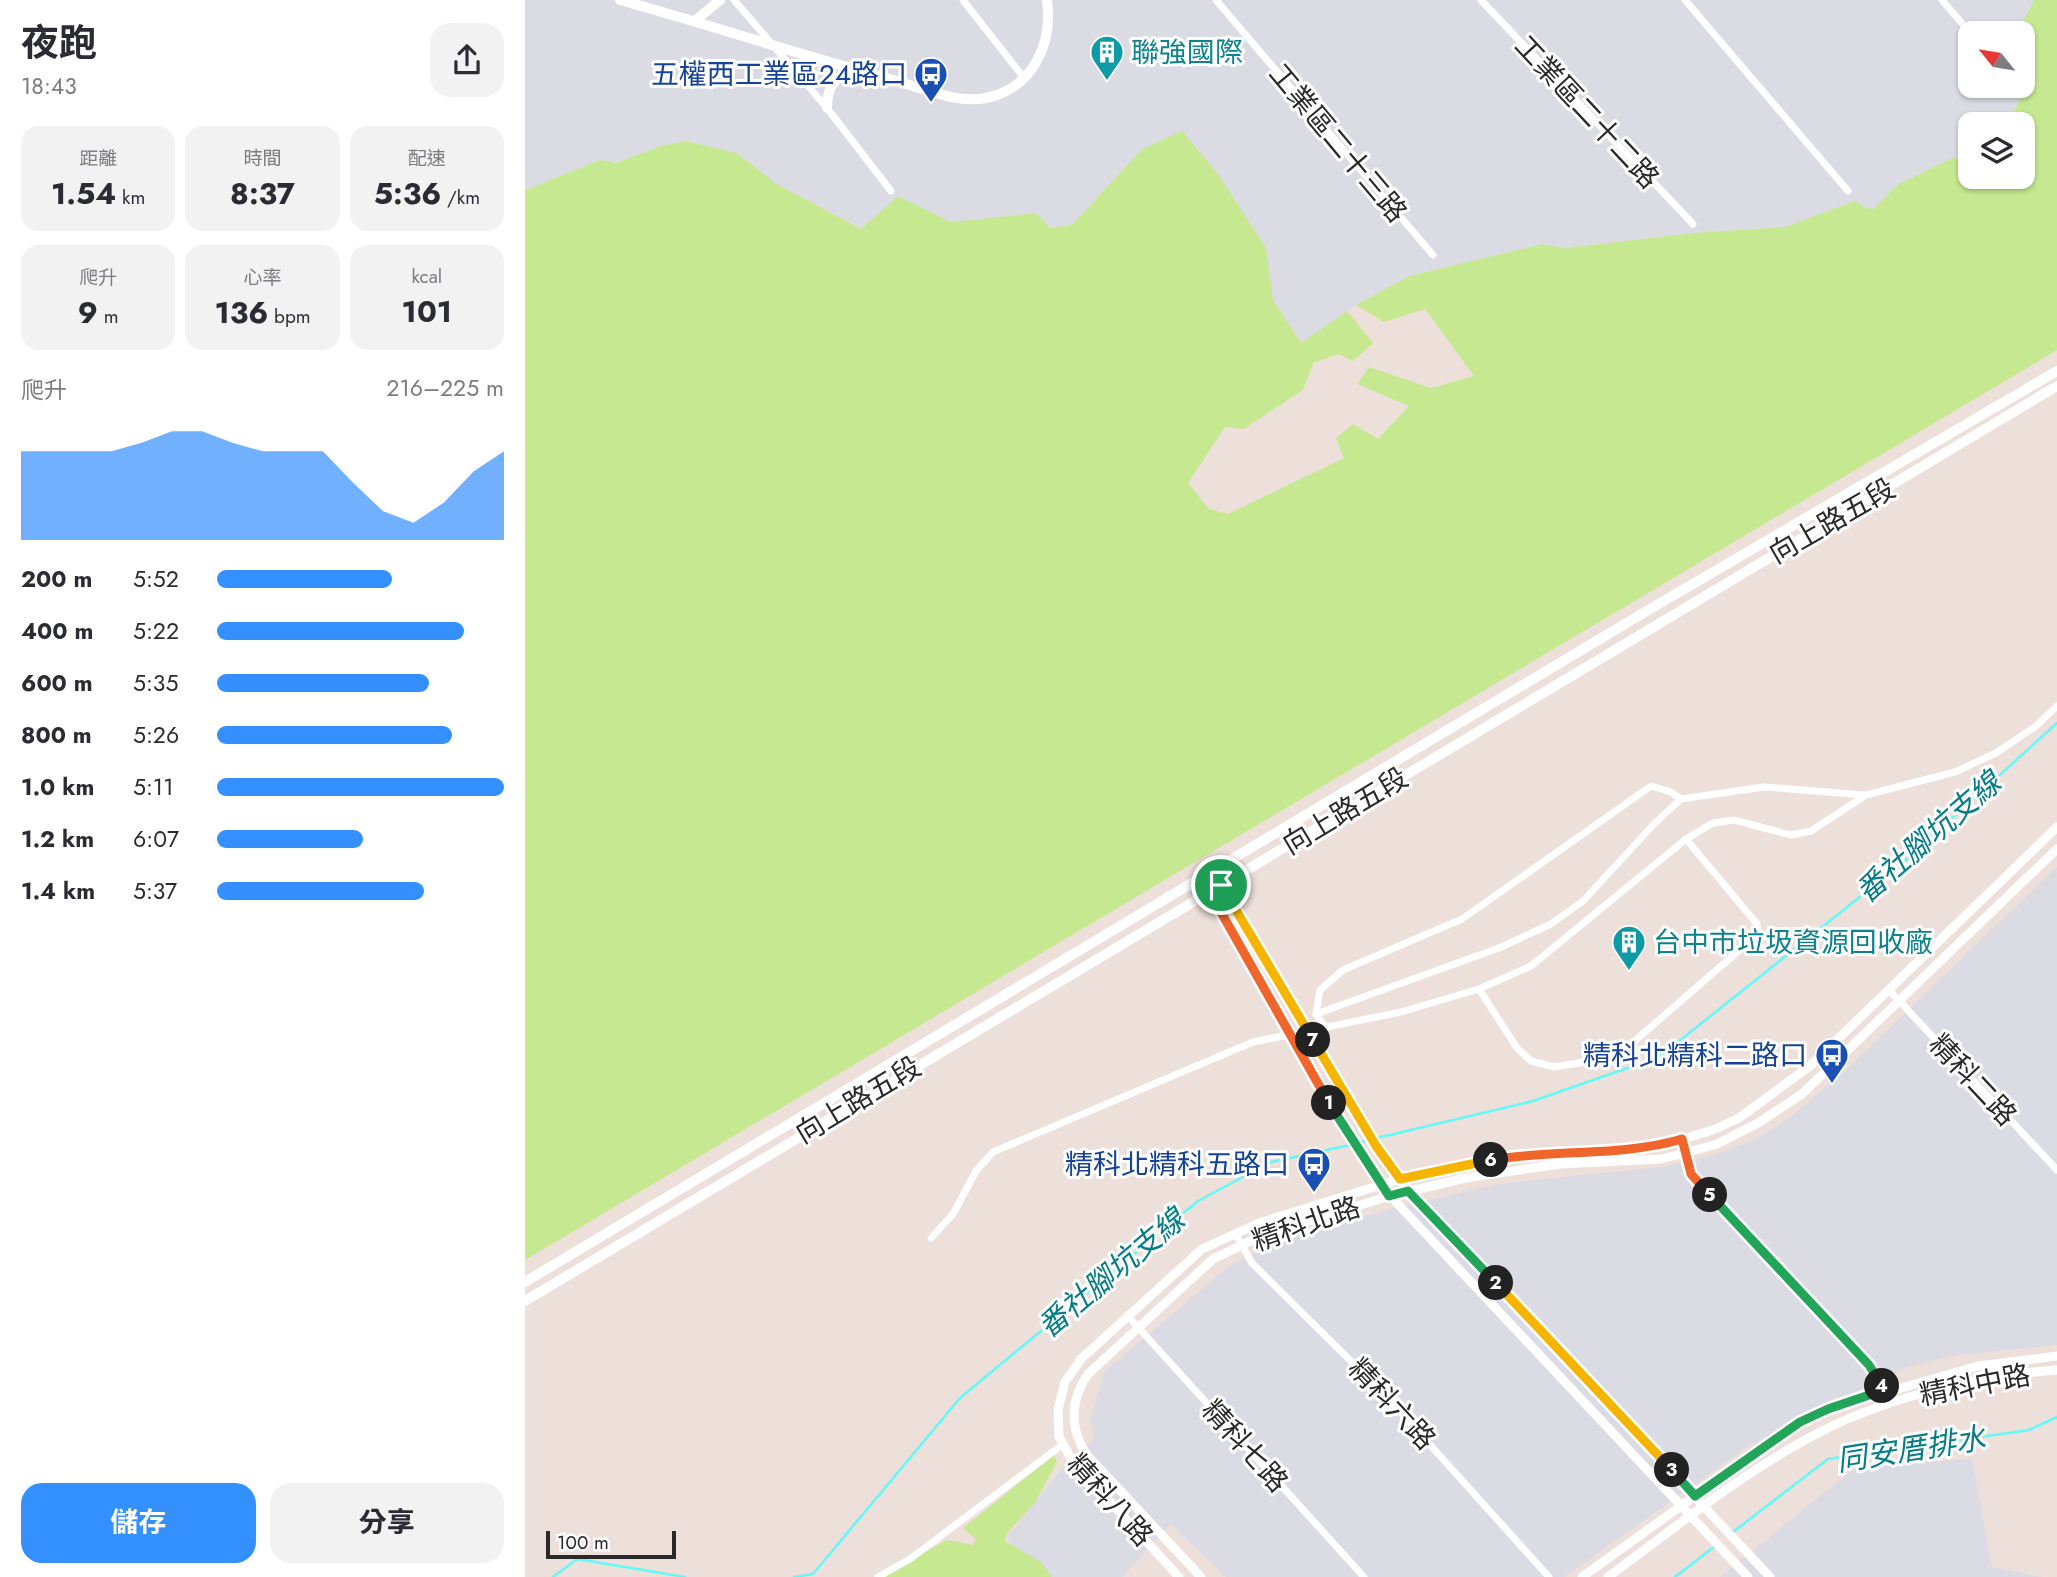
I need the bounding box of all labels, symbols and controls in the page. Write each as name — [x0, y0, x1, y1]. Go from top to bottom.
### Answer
text: 夜跑 — [21, 15, 97, 70]
north arrow — [1958, 21, 2035, 98]
map controls — [1958, 21, 2035, 189]
button: share — [430, 23, 504, 97]
street label: 工業區二十二路 — [1505, 26, 1669, 198]
place label: 聯強國際 — [1131, 32, 1243, 73]
building icon: 聯強國際 — [1088, 33, 1126, 82]
place label: 五權西工業區24路口 — [651, 54, 907, 95]
bus stop icon: 五權西工業區24路口 — [912, 55, 950, 104]
street label: 工業區二十三路 — [1259, 55, 1417, 231]
text: 18:43 — [21, 69, 77, 103]
button: layers — [1958, 112, 2035, 189]
text: 距離 — [79, 145, 117, 172]
text: 時間 — [243, 145, 282, 172]
text: 配速 — [408, 145, 446, 172]
text: 1.54 — [51, 172, 116, 215]
text: 8:37 — [230, 172, 295, 215]
text: 5:36 — [374, 172, 441, 215]
text: km — [116, 184, 145, 211]
text: /km — [441, 184, 480, 211]
text: kcal — [411, 263, 442, 290]
text: 爬升 — [79, 264, 117, 291]
text: 心率 — [243, 264, 282, 291]
text: 101 — [402, 290, 452, 333]
text: 9 — [78, 291, 98, 334]
text: 136 — [214, 291, 268, 334]
text: m — [98, 303, 118, 330]
text: bpm — [268, 303, 311, 330]
text: 216–225 m — [386, 371, 504, 405]
text: 爬升 — [21, 373, 67, 407]
street label: 向上路五段 — [1761, 468, 1903, 574]
text: 200 m — [21, 562, 92, 596]
text: 5:52 — [133, 562, 179, 596]
text: 400 m — [21, 614, 93, 648]
text: 5:22 — [133, 614, 179, 648]
text: 600 m — [21, 666, 93, 700]
text: 5:35 — [133, 666, 178, 700]
text: 800 m — [21, 718, 92, 752]
text: 5:26 — [133, 718, 179, 752]
street label: 向上路五段 — [1274, 757, 1416, 865]
water label: 番社腳坑支線 — [1846, 760, 2012, 912]
text: 1.0 km — [21, 770, 94, 804]
text: 5:11 — [133, 770, 174, 804]
text: 1.2 km — [21, 822, 94, 856]
text: 6:07 — [133, 822, 179, 856]
pin — [1191, 855, 1251, 915]
icon: arrive — [1202, 866, 1240, 904]
text: 1.4 km — [21, 874, 95, 908]
text: 5:37 — [133, 874, 177, 908]
place label: 台中市垃圾資源回收廠 — [1653, 922, 1933, 963]
building icon: 台中市垃圾資源回收廠 — [1610, 923, 1648, 972]
pin: 7 — [1295, 1023, 1331, 1058]
street label: 精科二路 — [1920, 1025, 2026, 1135]
text: 7 — [1307, 1026, 1318, 1053]
place label: 精科北精科二路口 — [1583, 1035, 1807, 1076]
bus stop icon: 精科北精科二路口 — [1813, 1036, 1851, 1085]
street label: 向上路五段 — [787, 1046, 929, 1154]
pin: 1 — [1311, 1086, 1347, 1120]
text: 1 — [1324, 1089, 1333, 1116]
pin: 6 — [1473, 1142, 1509, 1178]
place label: 精科北精科五路口 — [1065, 1144, 1289, 1185]
bus stop icon: 精科北精科五路口 — [1295, 1145, 1333, 1194]
text: 6 — [1484, 1146, 1497, 1173]
pin: 5 — [1693, 1178, 1727, 1212]
text: 5 — [1703, 1181, 1716, 1208]
street label: 精科北路 — [1246, 1186, 1366, 1262]
water label: 番社腳坑支線 — [1028, 1197, 1196, 1347]
pin: 2 — [1479, 1266, 1513, 1300]
text: 2 — [1489, 1269, 1502, 1296]
street label: 精科六路 — [1339, 1349, 1445, 1459]
street label: 精科中路 — [1916, 1354, 2034, 1416]
pin: 4 — [1865, 1368, 1899, 1404]
text: 4 — [1875, 1372, 1888, 1399]
street label: 精科七路 — [1192, 1391, 1298, 1501]
water label: 同安厝排水 — [1834, 1416, 1990, 1482]
street label: 精科八路 — [1057, 1445, 1163, 1555]
pin: 3 — [1655, 1452, 1689, 1488]
text: 3 — [1666, 1456, 1677, 1483]
button: 儲存 — [21, 1483, 256, 1563]
button: 分享 — [270, 1483, 504, 1563]
scale bar — [546, 1528, 675, 1560]
text: 100 m — [557, 1529, 609, 1556]

